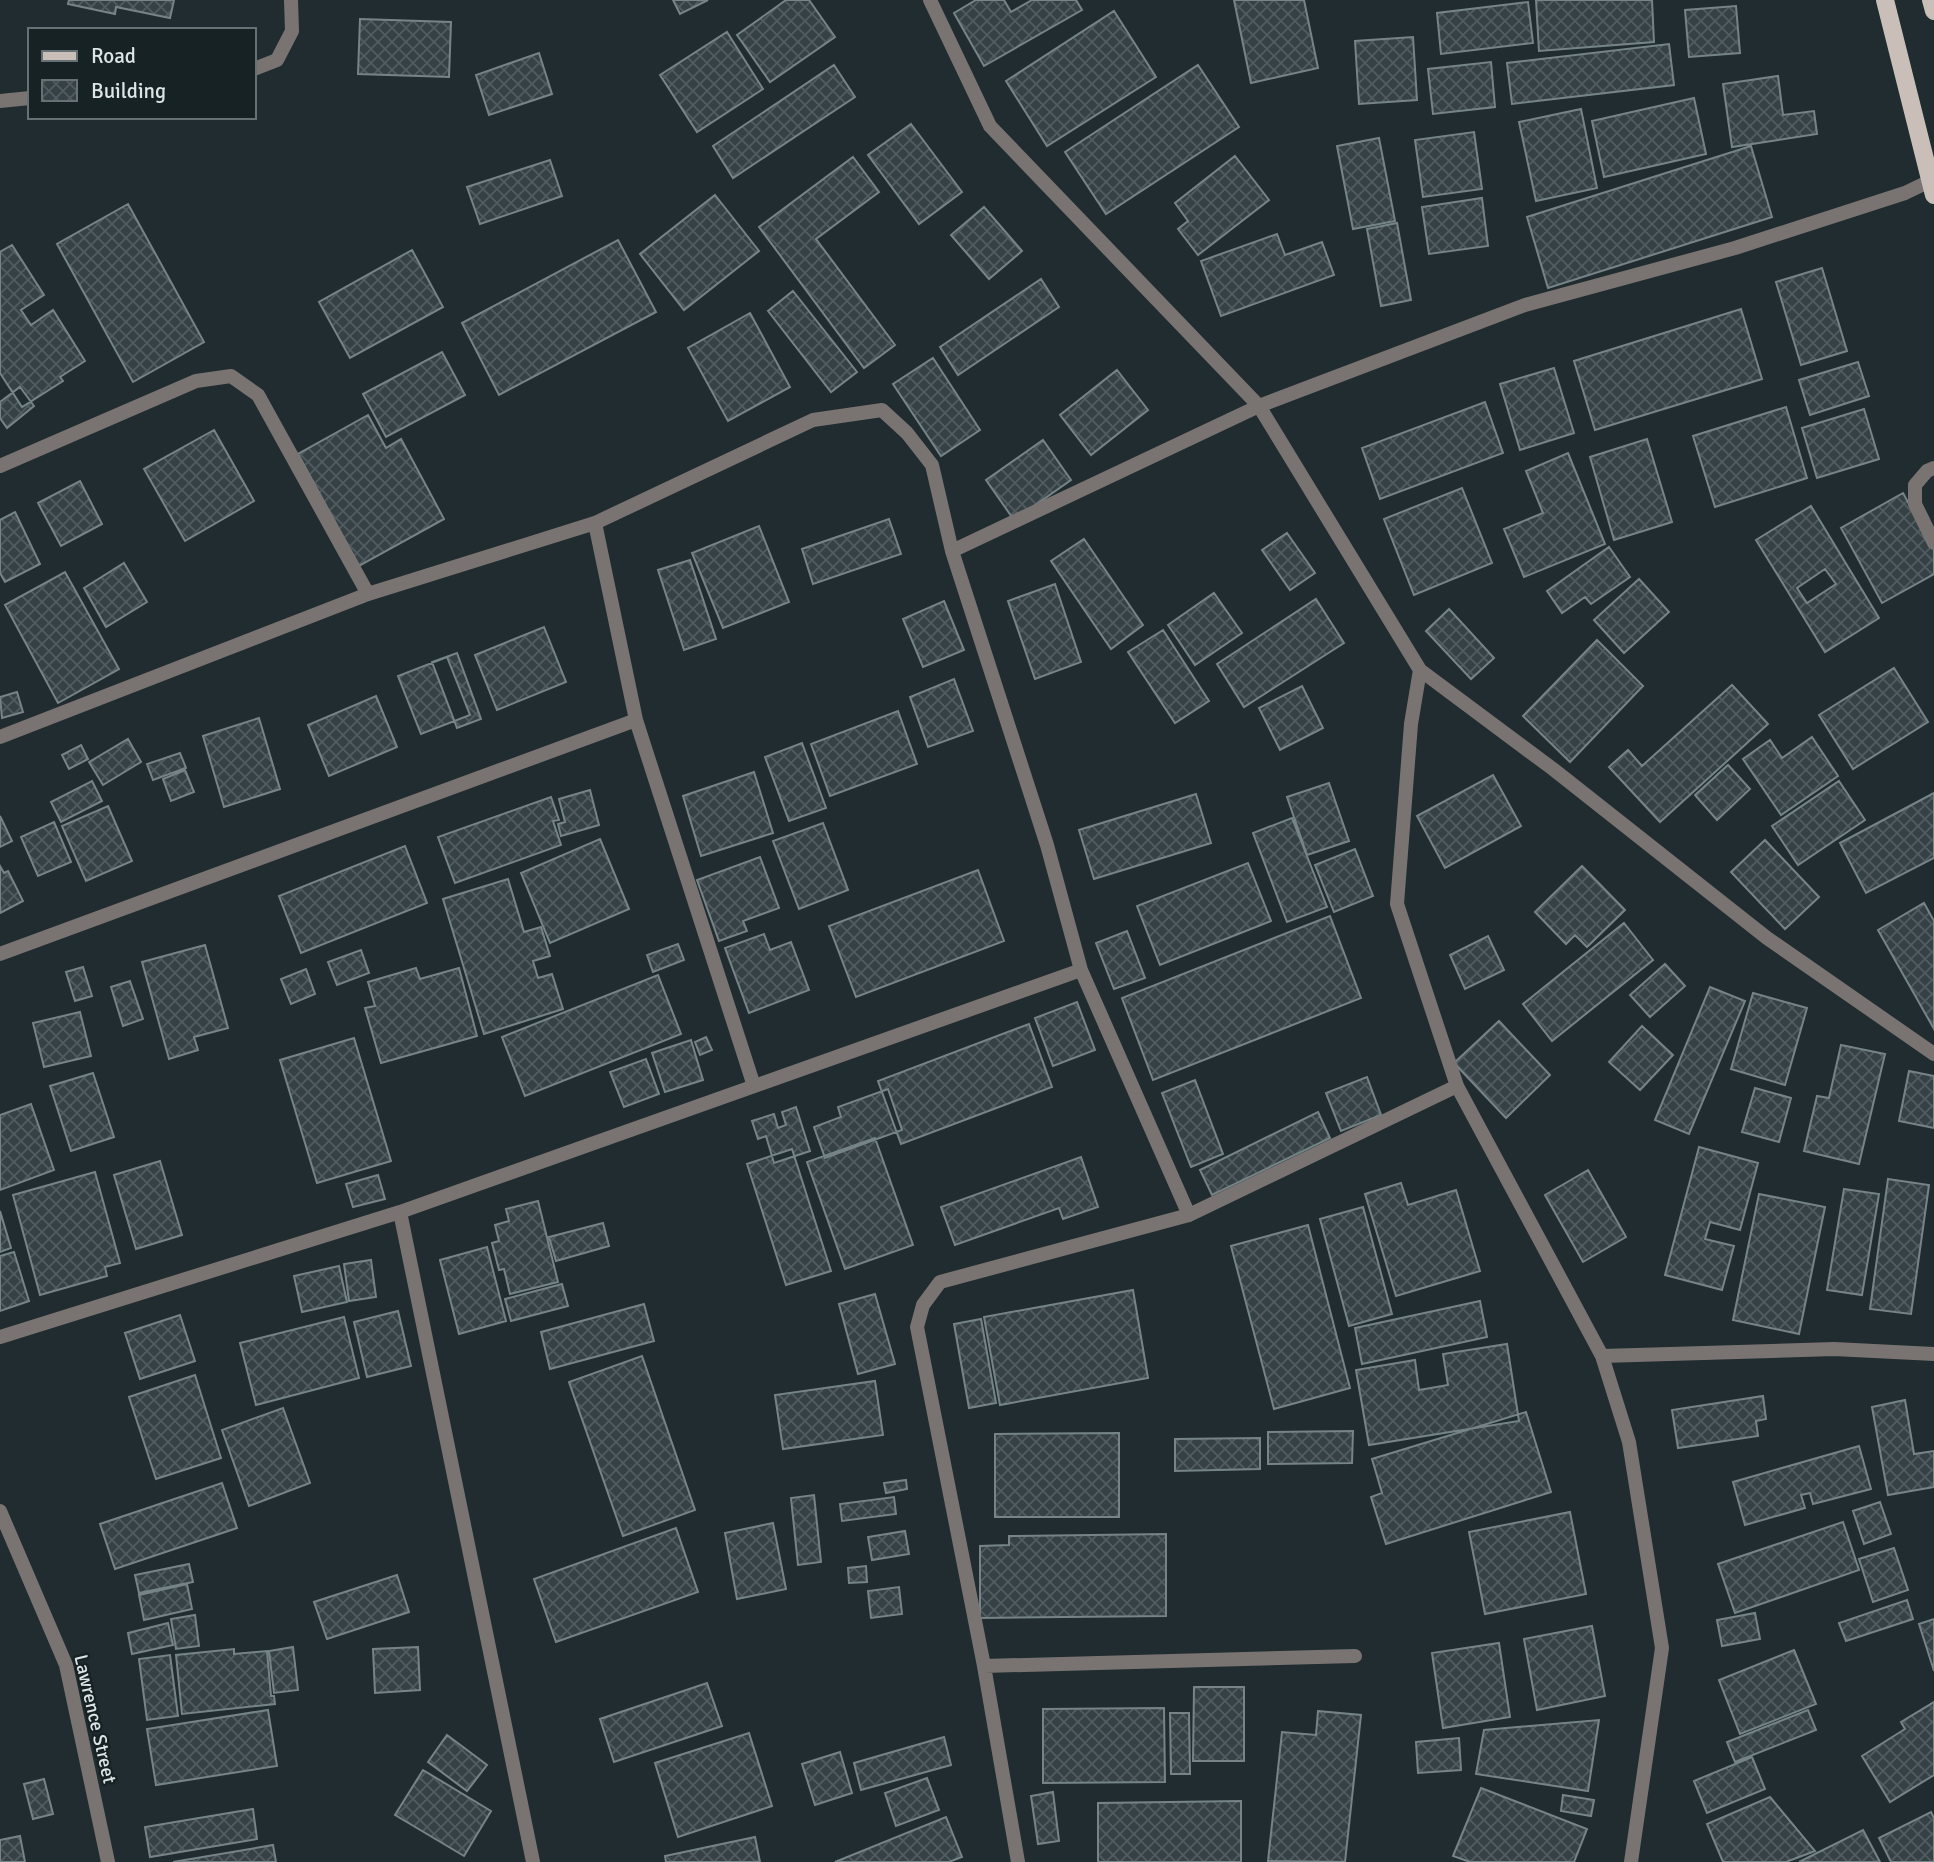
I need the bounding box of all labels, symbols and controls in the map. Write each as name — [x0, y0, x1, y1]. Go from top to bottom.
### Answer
legend — [28, 28, 256, 119]
text: Road — [91, 43, 136, 69]
text: Building — [91, 78, 166, 104]
street label: Lawrence Street — [69, 1652, 122, 1786]

